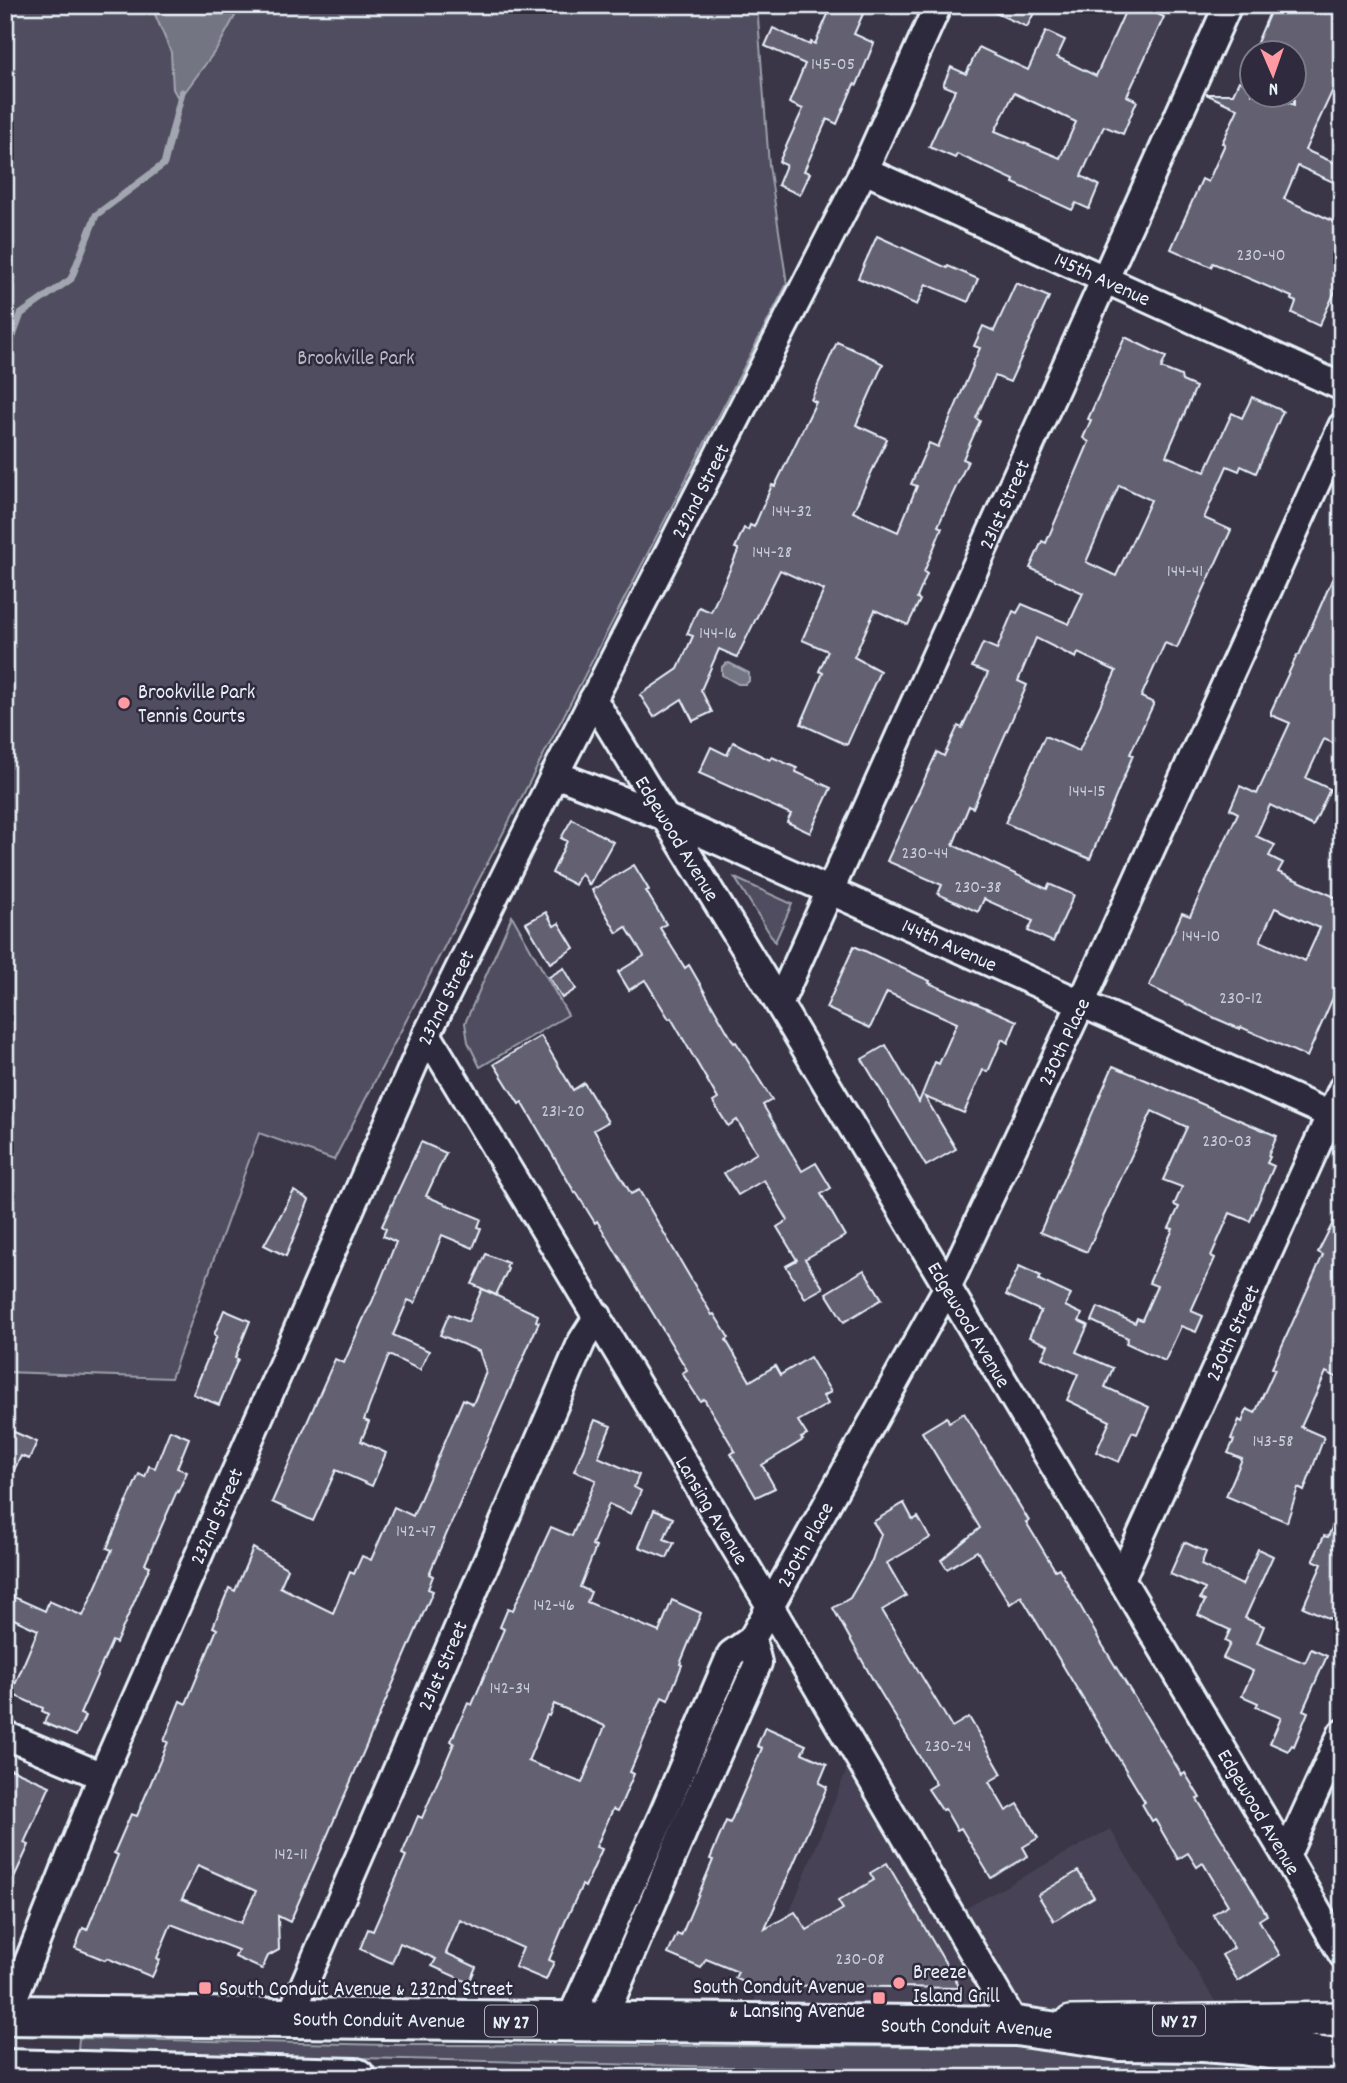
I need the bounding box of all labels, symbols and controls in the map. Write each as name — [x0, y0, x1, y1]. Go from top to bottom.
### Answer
north arrow — [1238, 38, 1308, 108]
house number: 145-05 — [811, 53, 855, 78]
text: N — [1268, 74, 1279, 101]
house number: 230-40 — [1236, 244, 1286, 269]
street label: 145th Avenue — [1048, 246, 1154, 316]
park label: Brookville Park — [297, 345, 415, 375]
street label: 232nd Street — [666, 439, 739, 545]
street label: 231st Street — [973, 455, 1040, 555]
house number: 144-32 — [772, 500, 812, 525]
house number: 144-28 — [752, 541, 792, 566]
house number: 144-41 — [1167, 560, 1203, 585]
house number: 144-16 — [699, 622, 737, 647]
place label: Brookville Park Tennis Courts — [138, 679, 255, 733]
marker: Brookville Park Tennis Courts — [116, 695, 132, 711]
street label: Edgewood Avenue — [625, 771, 725, 908]
house number: 144-15 — [1068, 780, 1106, 805]
house number: 230-44 — [902, 842, 948, 867]
house number: 230-38 — [954, 876, 1002, 901]
street label: 144th Avenue — [896, 913, 1001, 982]
house number: 144-10 — [1182, 925, 1220, 950]
street label: 232nd Street — [412, 946, 484, 1051]
house number: 230-12 — [1219, 987, 1263, 1012]
street label: 230th Place — [1032, 994, 1100, 1092]
house number: 231-20 — [541, 1100, 585, 1125]
house number: 230-03 — [1202, 1130, 1252, 1155]
street label: Edgewood Avenue — [918, 1257, 1016, 1395]
street label: 230th Street — [1200, 1281, 1270, 1387]
house number: 143-58 — [1252, 1430, 1294, 1455]
street label: Lansing Avenue — [666, 1451, 754, 1572]
street label: 232nd Street — [184, 1464, 253, 1570]
street label: 230th Place — [771, 1497, 843, 1594]
house number: 142-47 — [396, 1520, 436, 1545]
house number: 142-46 — [533, 1594, 575, 1619]
street label: 231st Street — [412, 1617, 477, 1716]
house number: 142-34 — [490, 1677, 530, 1702]
house number: 230-24 — [924, 1735, 972, 1760]
street label: Edgewood Avenue — [1208, 1744, 1306, 1882]
house number: 142-11 — [274, 1843, 308, 1868]
house number: 230-08 — [836, 1948, 884, 1973]
place label: Breeze Island Grill — [913, 1959, 1000, 2013]
place label: South Conduit Avenue & Lansing Avenue — [693, 1974, 865, 2028]
marker: Breeze Island Grill — [891, 1975, 907, 1991]
place label: South Conduit Avenue & 232nd Street — [219, 1976, 513, 2006]
marker: South Conduit Avenue & 232nd Street — [197, 1980, 213, 1996]
marker: South Conduit Avenue & Lansing Avenue — [871, 1990, 887, 2006]
road number: NY 27 — [1153, 2004, 1205, 2036]
street label: South Conduit Avenue — [293, 2006, 465, 2038]
road number: NY 27 — [485, 2006, 537, 2036]
street label: South Conduit Avenue — [881, 2013, 1054, 2049]

